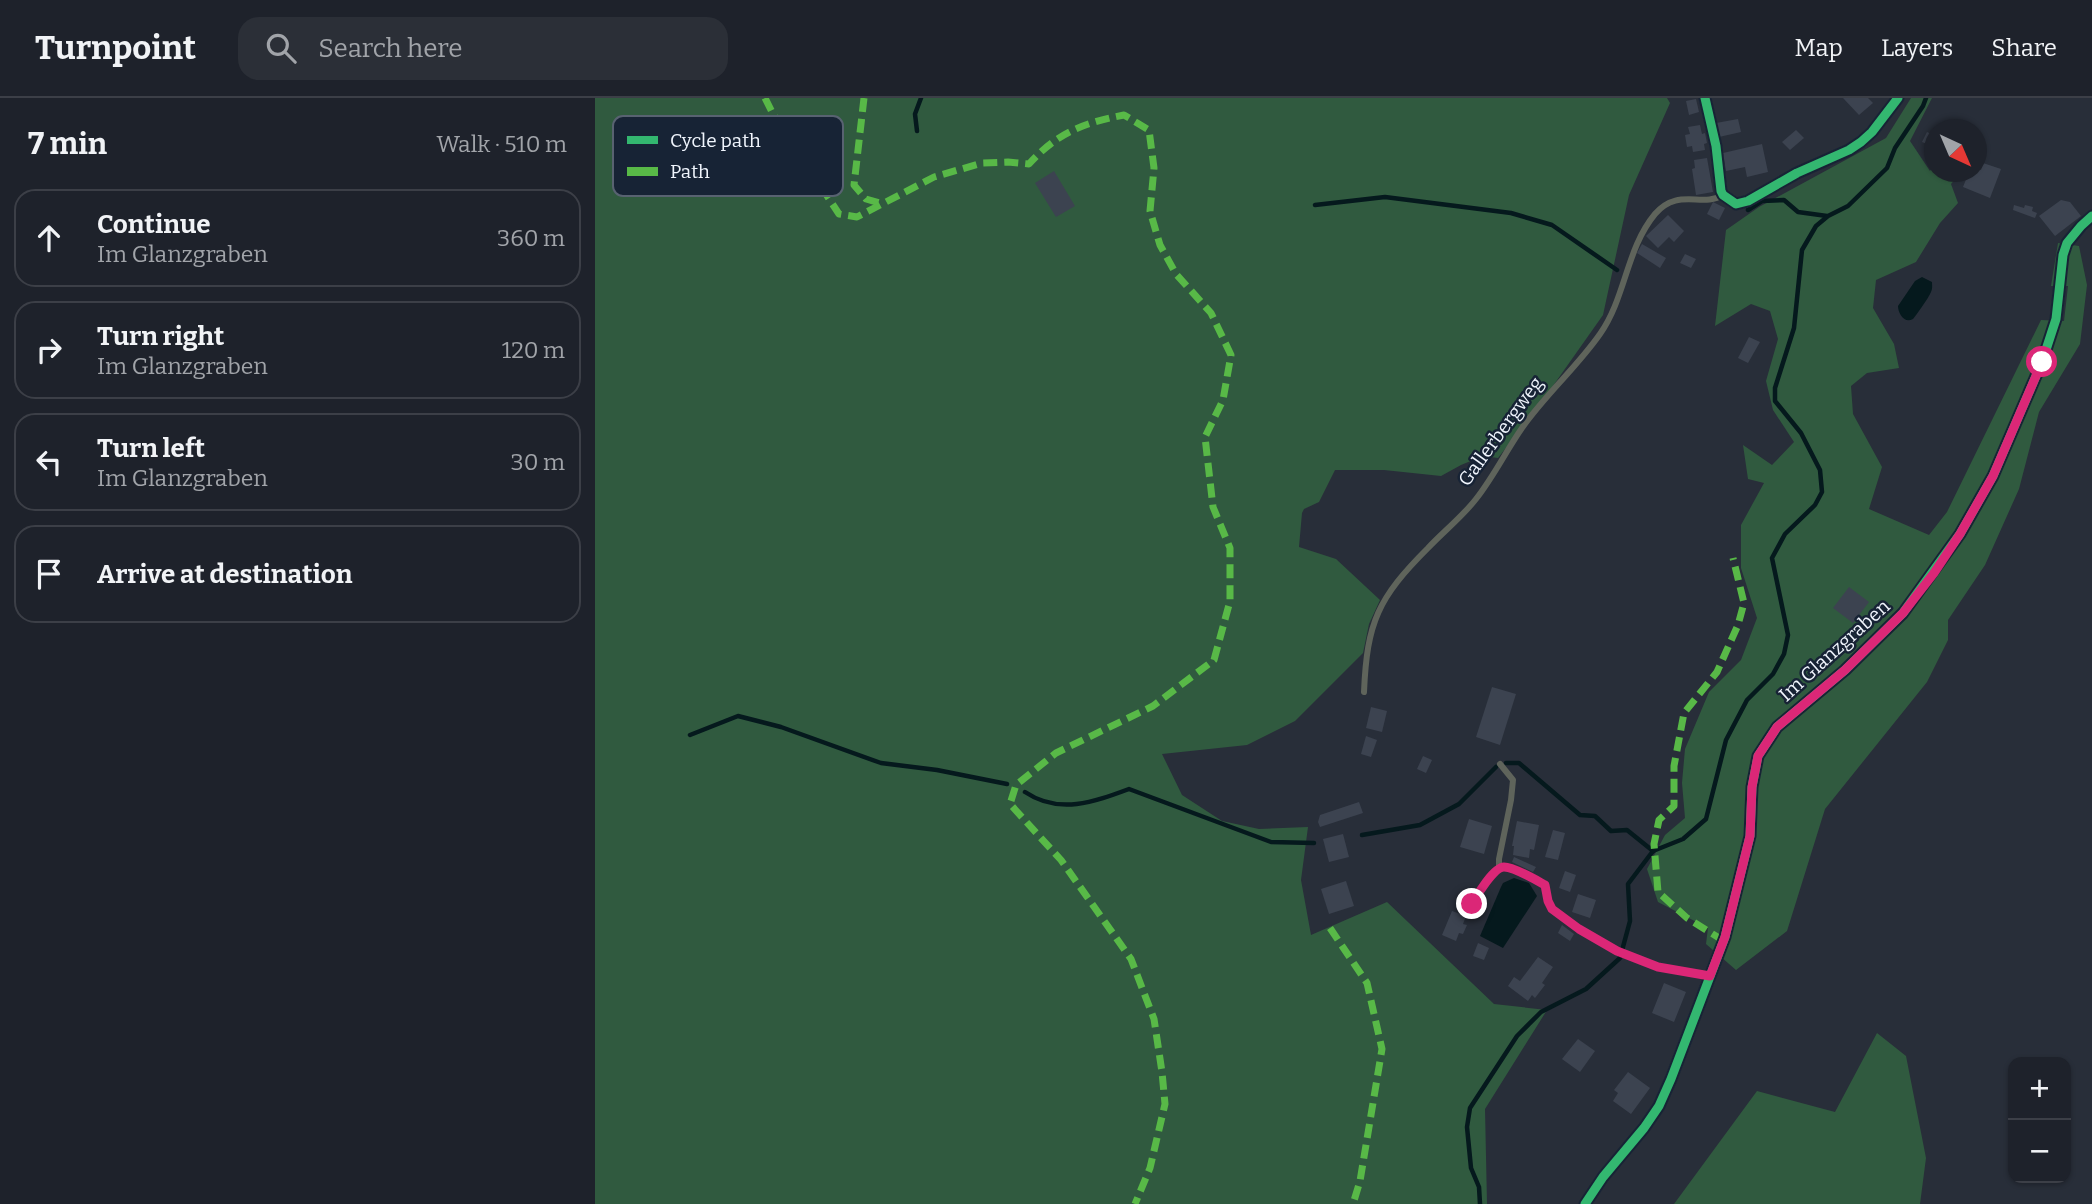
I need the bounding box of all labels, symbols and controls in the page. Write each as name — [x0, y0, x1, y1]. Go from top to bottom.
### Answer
search box — [238, 17, 728, 80]
text: Turnpoint — [35, 28, 196, 68]
icon: search — [262, 29, 300, 67]
text: Search here — [318, 33, 462, 64]
text: Map — [1795, 34, 1843, 62]
text: Layers — [1881, 34, 1953, 62]
text: Share — [1991, 34, 2057, 62]
legend — [613, 116, 843, 196]
north arrow — [1924, 119, 1987, 182]
text: 7 min — [28, 126, 107, 162]
text: Cycle path — [670, 129, 761, 152]
text: Walk · 510 m — [436, 130, 567, 158]
text: Path — [670, 160, 710, 183]
text: Continue — [97, 209, 211, 240]
icon: ahead — [30, 219, 68, 257]
text: 360 m — [497, 224, 565, 252]
text: Im Glanzgraben — [97, 240, 268, 268]
text: Turn right — [97, 321, 224, 352]
icon: right — [30, 331, 68, 369]
text: 120 m — [502, 336, 565, 364]
route start — [2026, 346, 2057, 377]
text: Im Glanzgraben — [97, 352, 268, 380]
street label: Gallerbergweg — [1453, 372, 1548, 490]
text: Turn left — [97, 433, 205, 464]
icon: left — [30, 443, 68, 481]
text: 30 m — [511, 448, 565, 476]
text: Im Glanzgraben — [97, 464, 268, 492]
icon: arrive — [30, 555, 68, 593]
text: Arrive at destination — [97, 559, 352, 590]
street label: Im Glanzgraben — [1774, 595, 1894, 706]
route end — [1456, 888, 1487, 919]
map controls — [2008, 1057, 2071, 1183]
button: + — [2008, 1057, 2071, 1120]
button: − — [2008, 1120, 2071, 1183]

